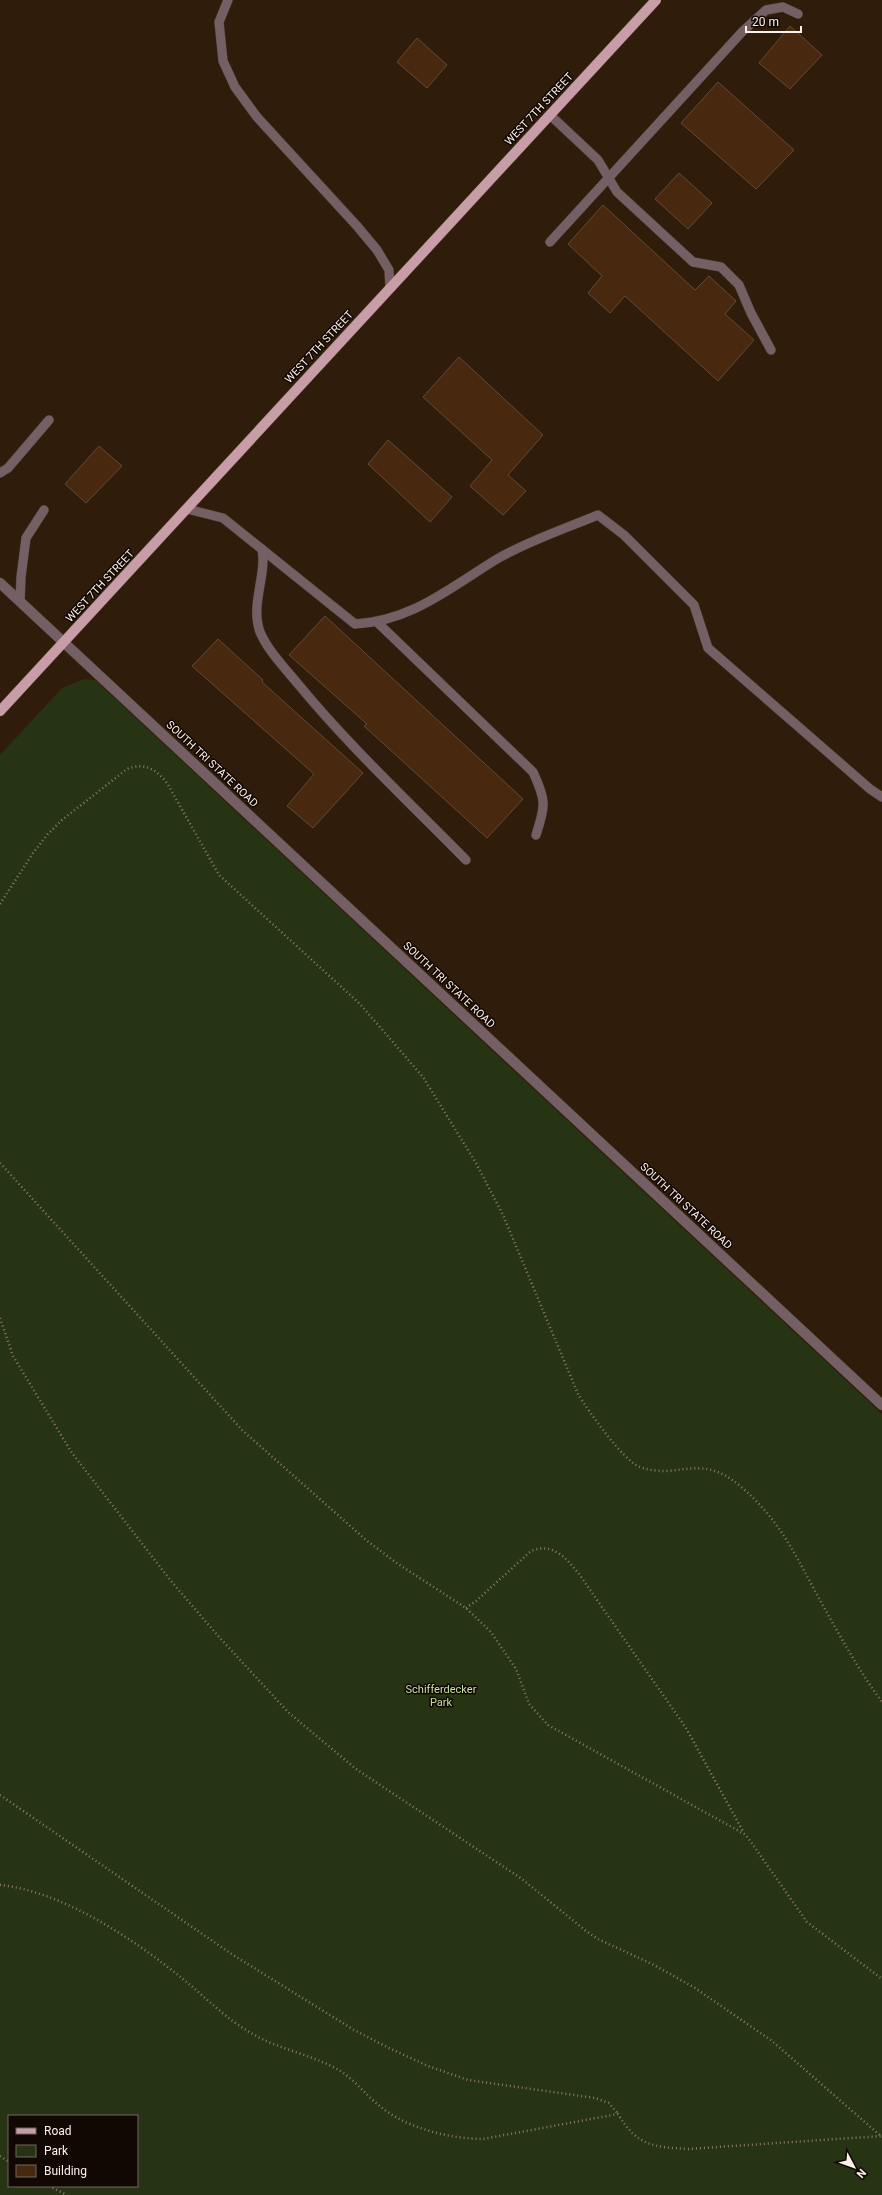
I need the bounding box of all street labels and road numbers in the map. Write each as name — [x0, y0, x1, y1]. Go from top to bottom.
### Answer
street label: WEST 7TH STREET — [502, 70, 576, 148]
street label: WEST 7TH STREET — [282, 308, 356, 386]
street label: WEST 7TH STREET — [63, 547, 137, 625]
street label: SOUTH TRI STATE ROAD — [163, 718, 261, 810]
street label: SOUTH TRI STATE ROAD — [400, 939, 498, 1031]
street label: SOUTH TRI STATE ROAD — [637, 1160, 735, 1252]

